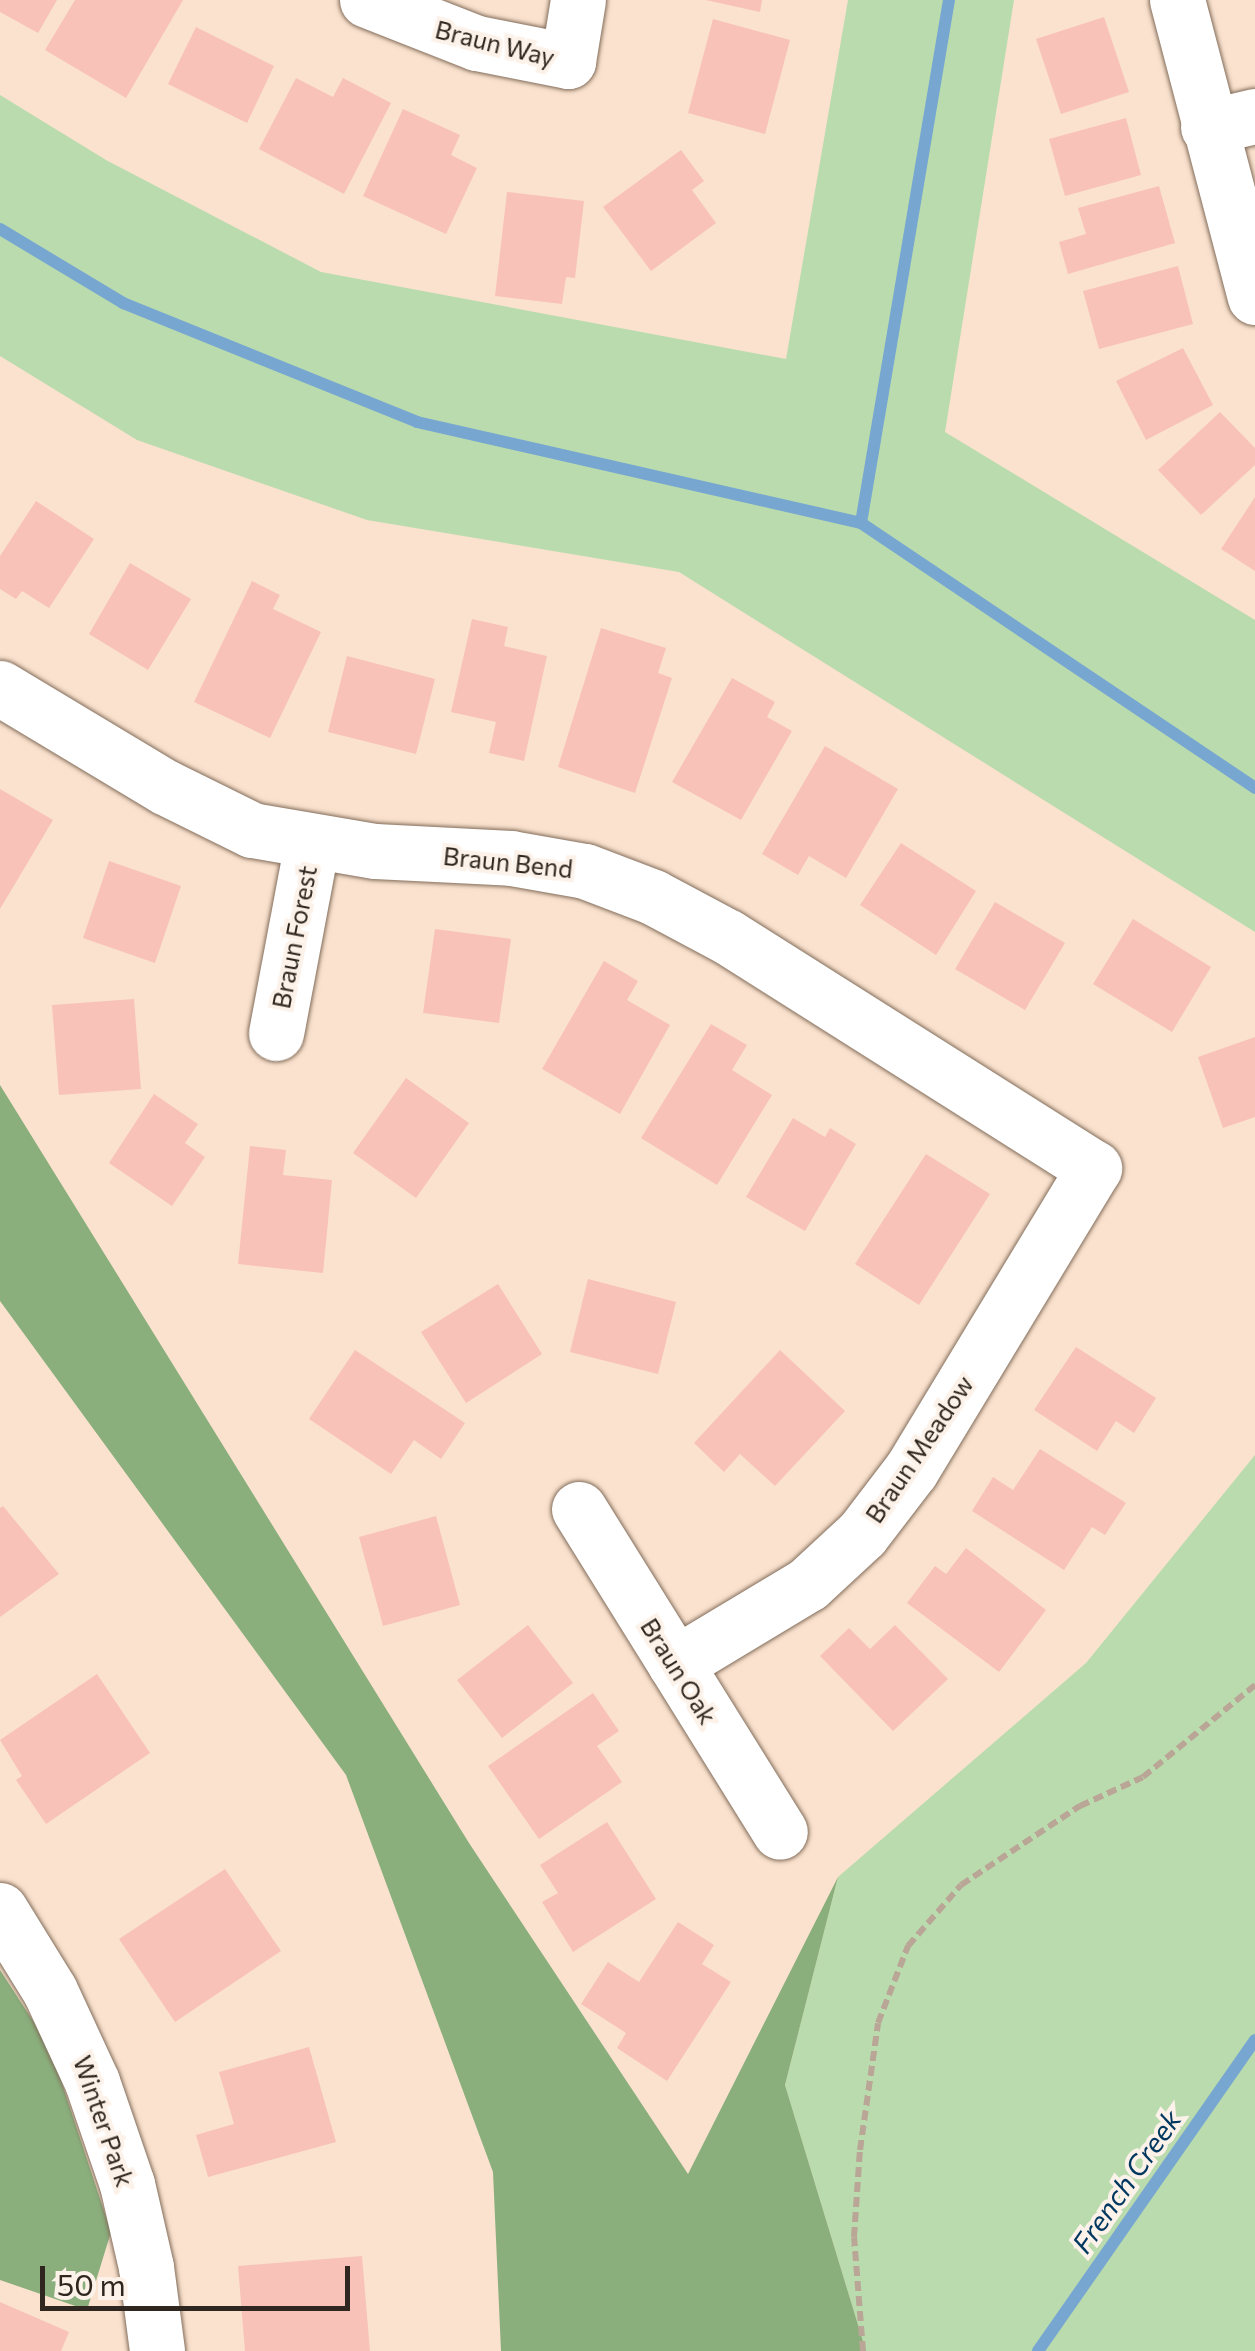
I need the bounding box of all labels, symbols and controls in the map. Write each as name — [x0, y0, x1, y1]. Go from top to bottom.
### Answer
street label: Braun Way — [432, 14, 558, 72]
street label: Braun Bend — [442, 840, 574, 884]
street label: Braun Forest — [265, 863, 323, 1011]
street label: Braun Meadow — [859, 1370, 979, 1528]
street label: Braun Oak — [635, 1613, 723, 1729]
street label: Winter Park — [68, 2052, 140, 2190]
water label: French Creek — [1064, 2103, 1188, 2259]
scale bar — [45, 2246, 355, 2308]
text: 50 m — [57, 2265, 126, 2302]

